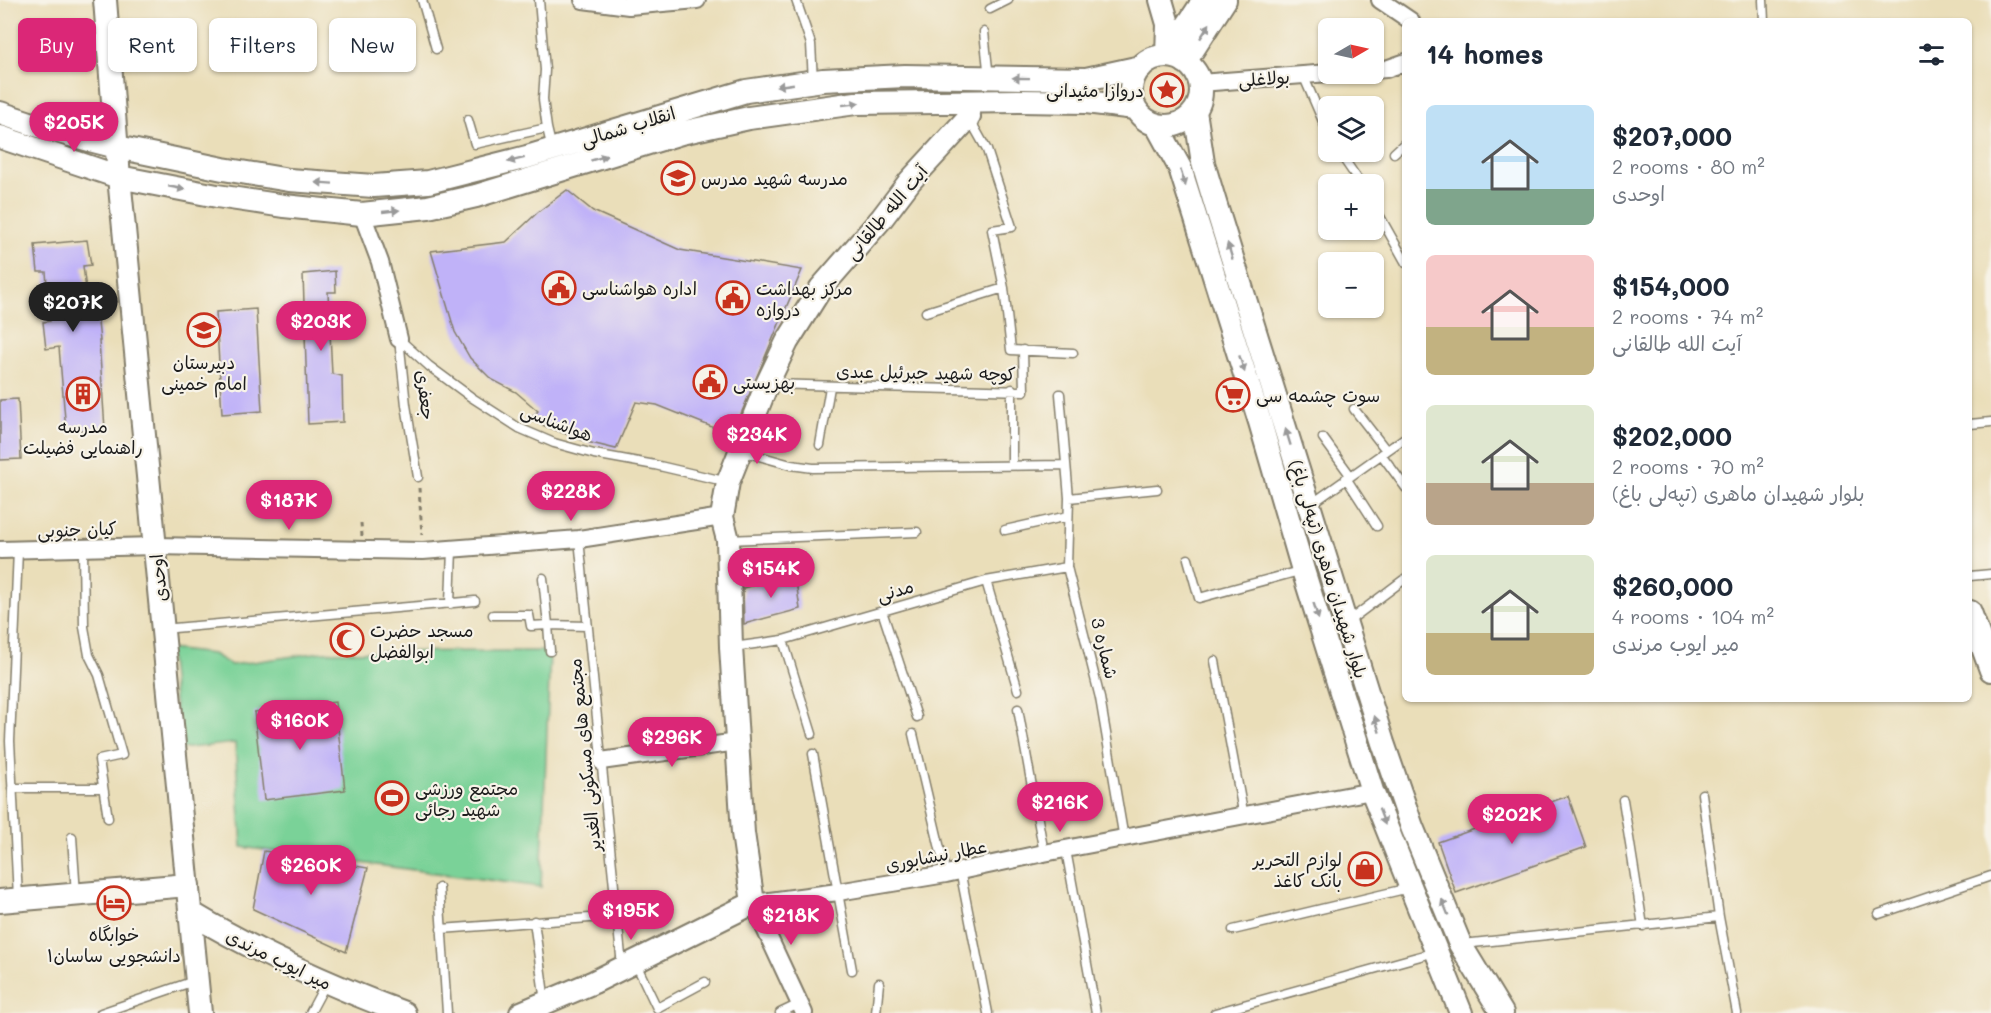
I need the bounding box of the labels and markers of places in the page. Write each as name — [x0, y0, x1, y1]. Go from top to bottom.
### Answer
place icon: دروازا مئیدانی — [1149, 72, 1185, 108]
place label: دروازا مئیدانی — [1046, 78, 1144, 102]
pin: $205K — [32, 102, 116, 153]
school or university icon: مدرسه شهید مدرس — [660, 160, 696, 196]
place label: مدرسه شهید مدرس — [701, 166, 848, 190]
public building icon: اداره هواشناسی — [541, 270, 577, 306]
place label: اداره هواشناسی — [582, 276, 697, 300]
place label: مرکز بهداشت دروازه — [756, 276, 853, 321]
public building icon: مرکز بهداشت دروازه — [715, 280, 751, 316]
pin: $207K — [31, 282, 115, 333]
pin: $203K — [279, 301, 363, 352]
school or university icon: دبیرستان امام خمینی — [186, 312, 222, 348]
place label: دبیرستان امام خمینی — [161, 350, 247, 398]
public building icon: بهزیستی — [692, 364, 728, 400]
place label: بهزیستی — [733, 370, 795, 394]
building icon: مدرسه راهنمایی فضیلت — [65, 376, 101, 412]
supermarket icon: سوت چشمه سی — [1215, 377, 1251, 413]
place label: سوت چشمه سی — [1256, 383, 1380, 408]
place label: مدرسه راهنمایی فضیلت — [23, 414, 143, 459]
pin: $234K — [715, 414, 799, 465]
pin: $228K — [529, 471, 613, 522]
pin: $187K — [247, 480, 331, 531]
pin: $154K — [729, 548, 813, 599]
place label: مسجد حضرت ابوالفضل — [370, 618, 474, 663]
mosque icon: مسجد حضرت ابوالفضل — [329, 622, 365, 658]
pin: $160K — [258, 700, 342, 751]
pin: $296K — [630, 717, 714, 768]
place label: مجتمع ورزشی شهید رجائی — [415, 776, 518, 821]
sports icon: مجتمع ورزشی شهید رجائی — [374, 780, 410, 816]
pin: $216K — [1018, 782, 1102, 833]
pin: $202K — [1470, 794, 1554, 845]
pin: $260K — [269, 845, 353, 896]
place label: لوازم التحریر بانک کاغذ — [1251, 847, 1342, 892]
shop icon: لوازم التحریر بانک کاغذ — [1347, 851, 1383, 887]
hotel icon: خوابگاه دانشجویی ساسان۱ — [96, 885, 132, 921]
pin: $195K — [589, 890, 673, 941]
pin: $218K — [749, 895, 833, 946]
place label: خوابگاه دانشجویی ساسان۱ — [47, 922, 181, 967]

